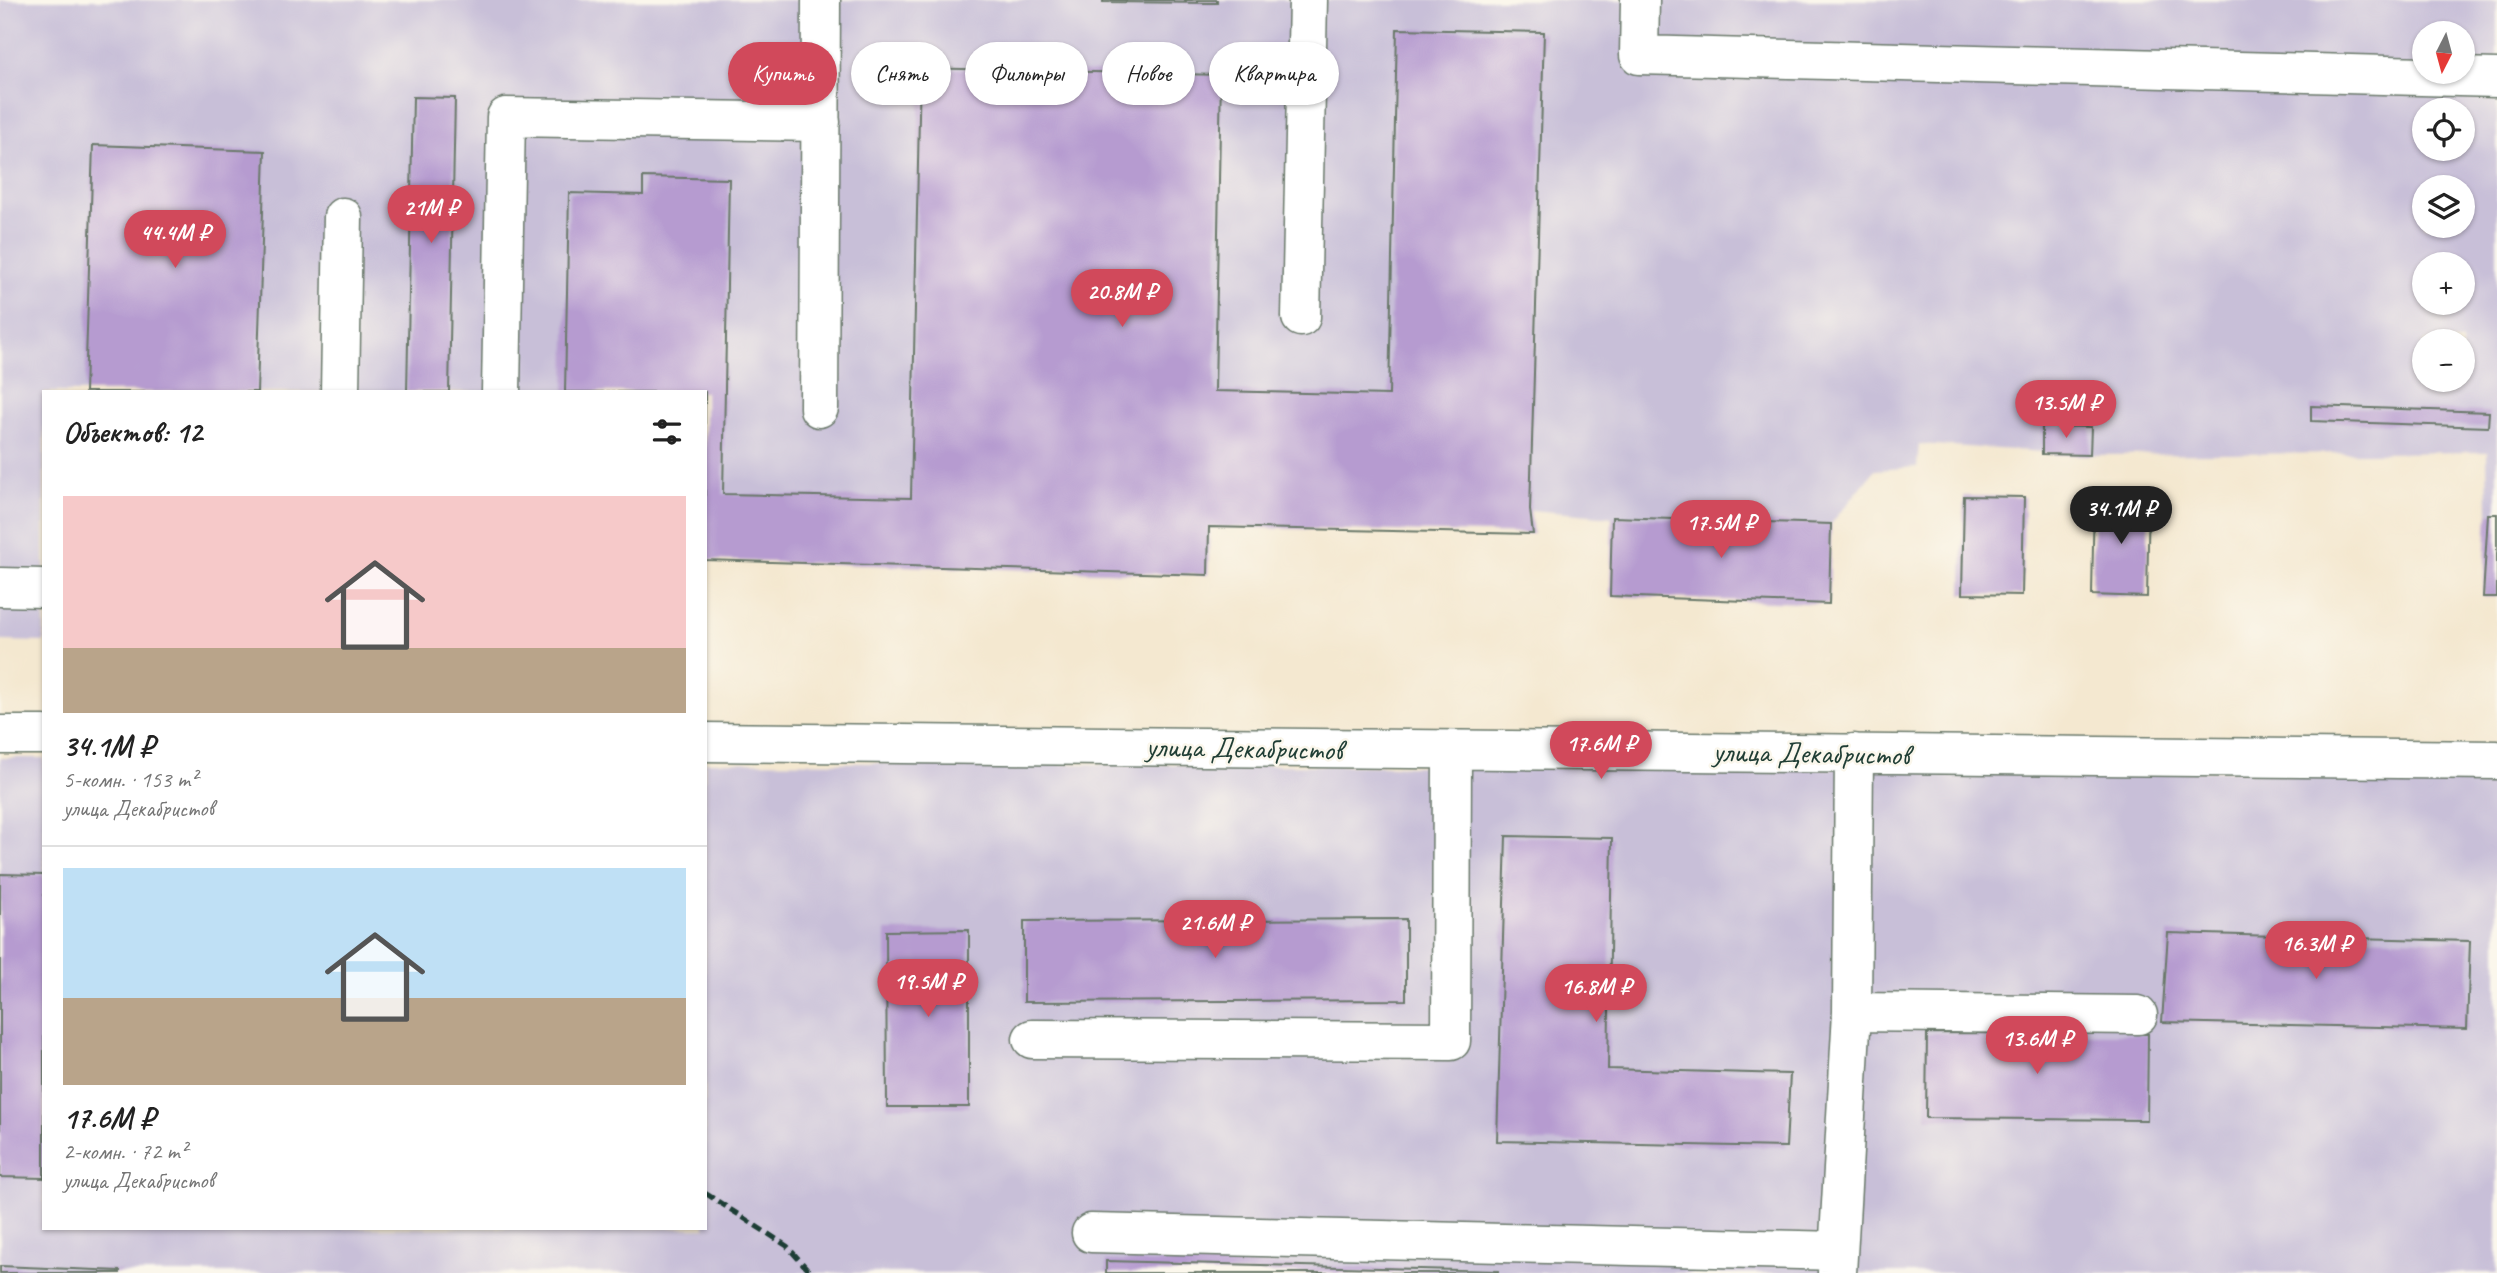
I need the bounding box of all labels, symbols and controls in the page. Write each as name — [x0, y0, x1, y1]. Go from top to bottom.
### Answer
north arrow — [2412, 21, 2474, 84]
map controls — [2412, 21, 2475, 392]
chip: Купить — [728, 42, 837, 105]
chip: Снять — [851, 42, 951, 105]
chip: Фильтры — [965, 42, 1088, 105]
chip: Новое — [1102, 42, 1195, 105]
chip: Квартира — [1209, 42, 1339, 105]
button: locate — [2412, 98, 2475, 161]
button: layers — [2412, 175, 2475, 238]
pin: 21M ₽ — [382, 186, 480, 245]
text: 21M ₽ — [404, 193, 458, 222]
pin: 44.4M ₽ — [110, 210, 240, 270]
text: 44.4M ₽ — [140, 218, 210, 247]
button: + — [2412, 252, 2475, 315]
pin: 20.8M ₽ — [1057, 270, 1187, 329]
text: 20.8M ₽ — [1087, 277, 1157, 306]
button: − — [2412, 329, 2475, 392]
pin: 13.5M ₽ — [2001, 380, 2131, 440]
text: 13.5M ₽ — [2031, 388, 2101, 417]
text: Объектов: 12 — [63, 413, 202, 451]
icon: filters — [648, 413, 686, 451]
pin: 34.1M ₽ — [2056, 486, 2186, 546]
text: 34.1M ₽ — [2086, 494, 2156, 523]
pin: 17.5M ₽ — [1656, 500, 1786, 560]
text: 17.5M ₽ — [1686, 508, 1756, 537]
icon: home — [312, 542, 438, 668]
pin: 17.6M ₽ — [1536, 722, 1666, 781]
text: 34.1M ₽ — [63, 727, 154, 765]
street label: улица Декабристов — [1143, 727, 1348, 769]
text: 17.6M ₽ — [1566, 729, 1636, 758]
street label: улица Декабристов — [1710, 732, 1915, 774]
text: 5-комн. · 153 m² — [63, 765, 197, 794]
text: улица Декабристов — [63, 794, 214, 823]
pin: 21.6M ₽ — [1150, 900, 1280, 960]
text: 21.6M ₽ — [1180, 908, 1250, 937]
icon: home — [312, 914, 438, 1040]
pin: 16.3M ₽ — [2251, 922, 2381, 981]
text: 16.3M ₽ — [2281, 929, 2351, 958]
pin: 19.5M ₽ — [863, 960, 993, 1019]
pin: 16.8M ₽ — [1531, 964, 1661, 1024]
text: 19.5M ₽ — [893, 967, 963, 996]
text: 16.8M ₽ — [1561, 972, 1631, 1001]
pin: 13.6M ₽ — [1972, 1016, 2102, 1076]
text: 13.6M ₽ — [2002, 1024, 2072, 1053]
text: 17.6M ₽ — [63, 1099, 155, 1137]
text: 2-комн. · 72 m² — [63, 1137, 187, 1166]
text: улица Декабристов — [63, 1166, 214, 1195]

